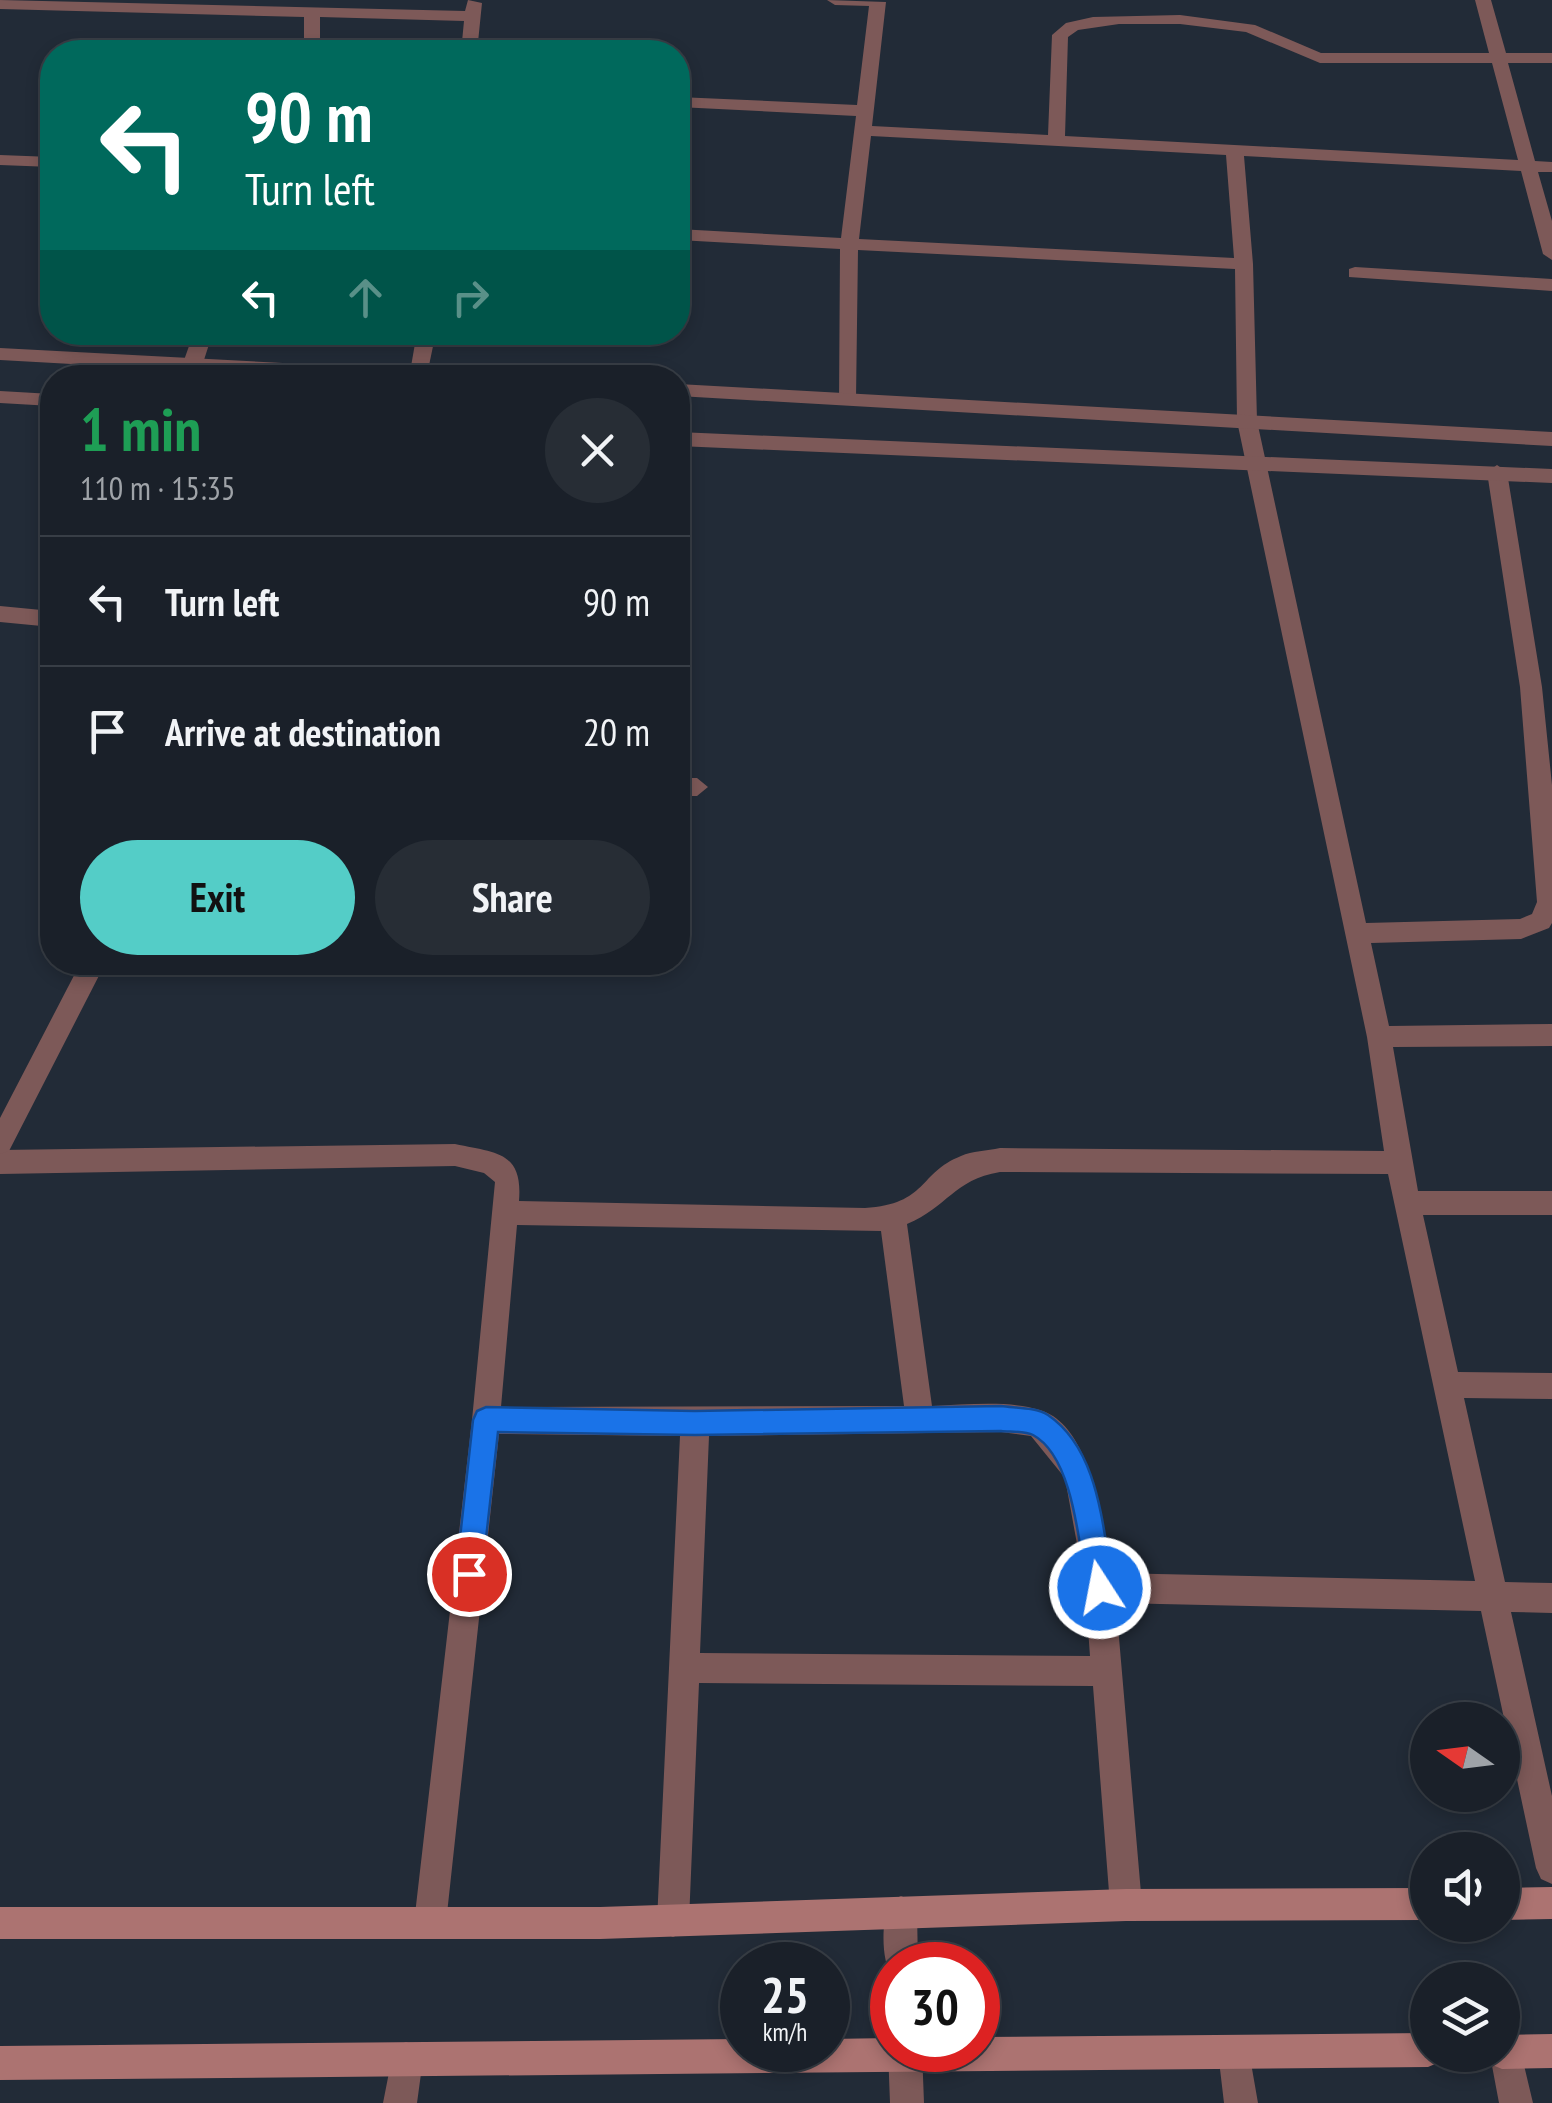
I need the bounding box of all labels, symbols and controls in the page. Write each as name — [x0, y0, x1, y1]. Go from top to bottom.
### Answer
text: 90 m — [245, 71, 373, 161]
icon: left — [80, 80, 210, 210]
text: Turn left — [245, 159, 375, 217]
icon: left — [233, 270, 288, 325]
icon: ahead — [338, 270, 393, 325]
icon: right — [443, 270, 498, 325]
text: 1 min — [80, 390, 201, 468]
button: close — [545, 398, 650, 503]
text: 110 m · 15:35 — [80, 467, 235, 509]
icon: left — [80, 574, 135, 629]
text: Turn left — [165, 577, 279, 626]
text: 90 m — [583, 577, 650, 626]
icon: arrive — [80, 704, 135, 759]
text: Arrive at destination — [165, 707, 441, 756]
text: 20 m — [583, 707, 650, 756]
button: Exit — [80, 840, 355, 955]
button: Share — [375, 840, 650, 955]
pin — [427, 1532, 512, 1617]
position arrow — [1048, 1536, 1152, 1640]
icon: arrive — [442, 1547, 497, 1602]
north arrow — [1410, 1702, 1520, 1812]
map controls — [1410, 1702, 1520, 2072]
button: sound — [1410, 1832, 1520, 1942]
speed limit sign: 30 — [870, 1942, 1000, 2072]
text: 25 — [761, 1962, 809, 2027]
button: layers — [1410, 1962, 1520, 2072]
text: km/h — [763, 2016, 807, 2048]

